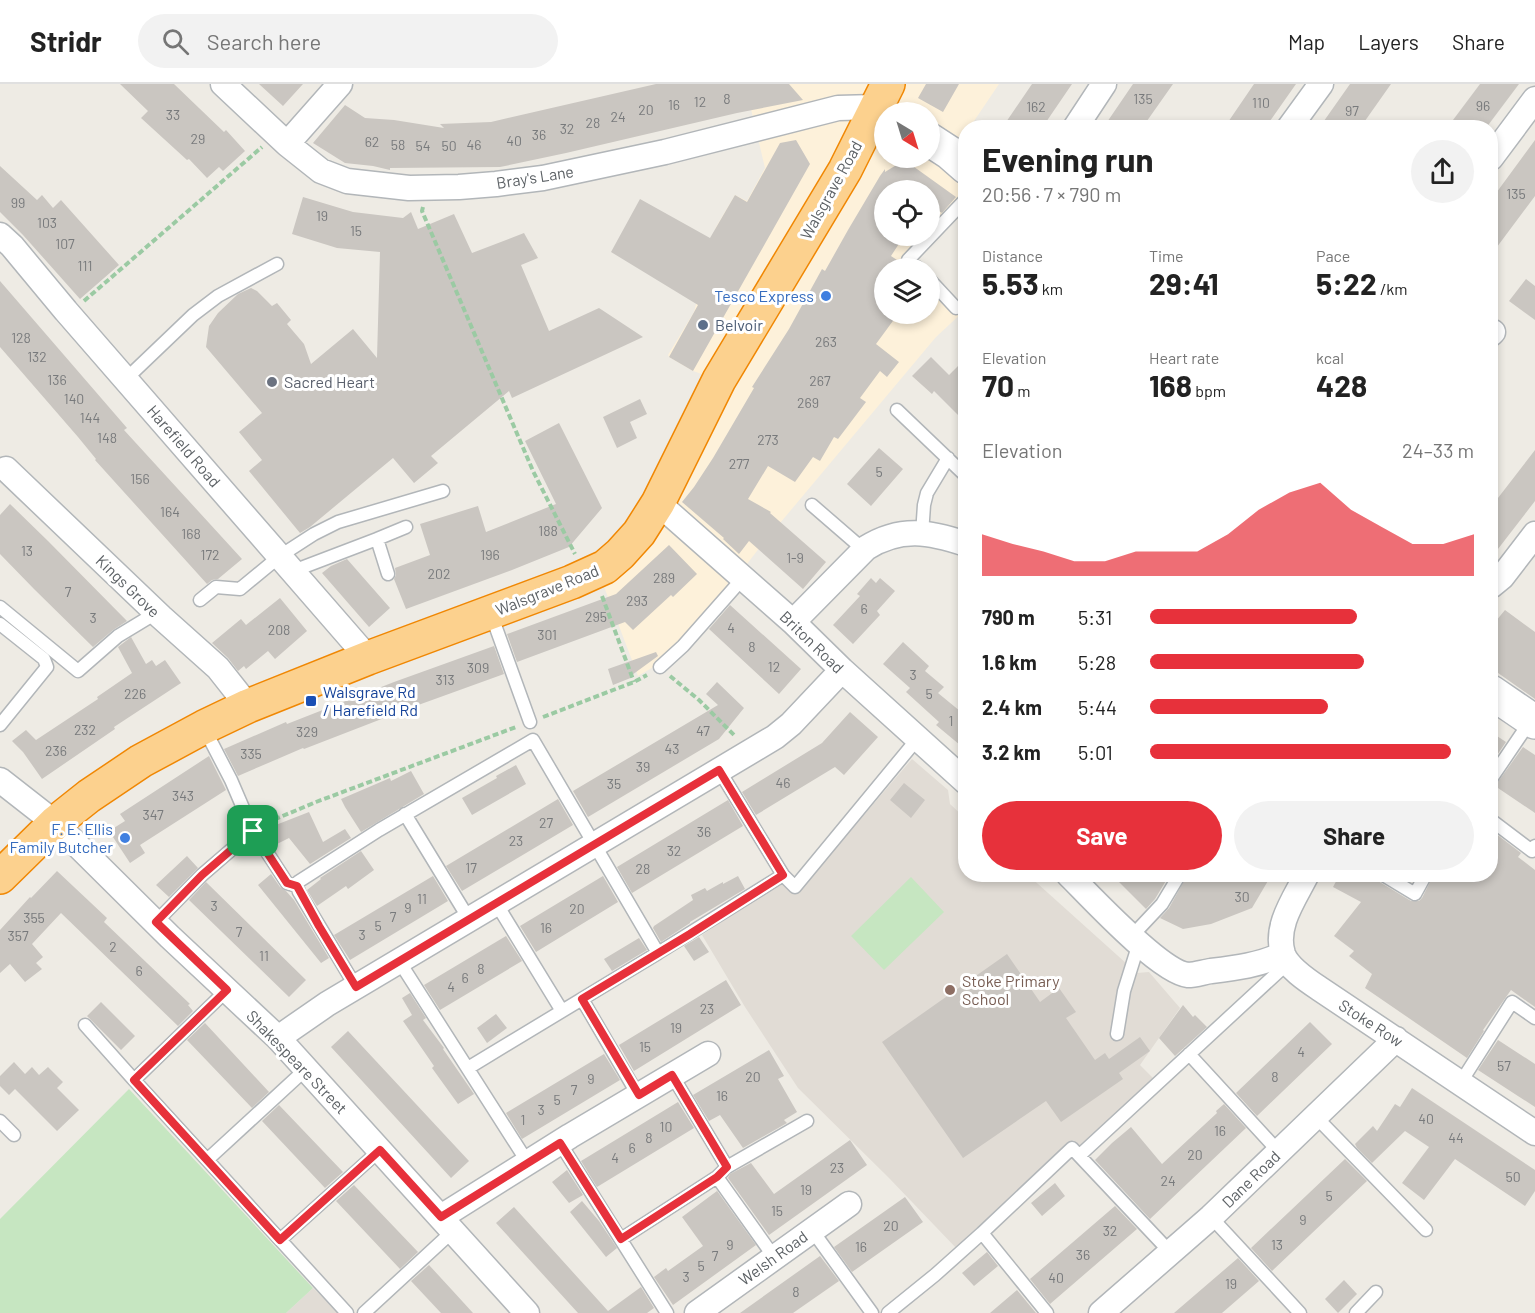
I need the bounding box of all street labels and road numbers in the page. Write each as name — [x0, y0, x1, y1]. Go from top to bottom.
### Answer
street label: Walsgrave Road — [796, 137, 865, 242]
street label: Bray's Lane — [495, 161, 575, 192]
street label: Harefield Road — [144, 401, 225, 490]
street label: Kings Grove — [92, 550, 164, 621]
street label: Walsgrave Road — [492, 560, 601, 619]
street label: Briton Road — [776, 607, 848, 677]
street label: Stoke Row — [1336, 995, 1407, 1051]
street label: Shakespeare Street — [243, 1006, 352, 1117]
street label: Dane Road — [1218, 1146, 1284, 1211]
street label: Welsh Road — [735, 1226, 811, 1289]

